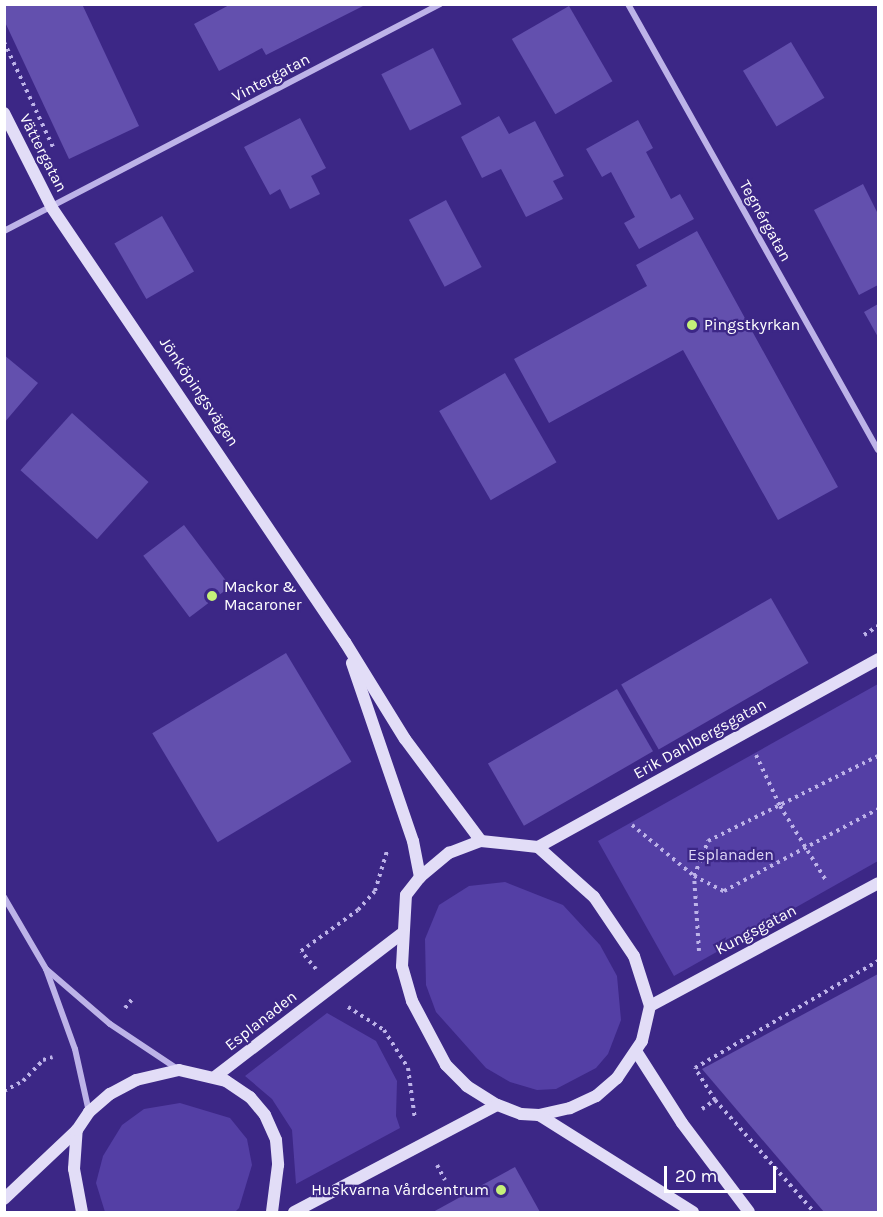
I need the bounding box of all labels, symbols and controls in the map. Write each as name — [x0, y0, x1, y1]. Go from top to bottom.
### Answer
street label: Vintergatan — [229, 49, 313, 107]
street label: Vättergatan — [15, 111, 71, 195]
street label: Tegnérgatan — [735, 177, 795, 265]
place label: Pingstkyrkan — [704, 315, 800, 335]
marker: Pingstkyrkan — [685, 318, 699, 332]
street label: Jönköpingsvägen — [155, 334, 243, 450]
place label: Mackor & Macaroner — [224, 577, 302, 615]
marker: Mackor & Macaroner — [205, 589, 219, 603]
street label: Erik Dahlbergsgatan — [630, 695, 770, 783]
park label: Esplanaden — [688, 845, 774, 865]
street label: Kungsgatan — [712, 901, 800, 959]
street label: Esplanaden — [221, 987, 301, 1055]
scale bar — [667, 1154, 780, 1192]
text: 20 m — [675, 1165, 717, 1187]
place label: Huskvarna Vårdcentrum — [311, 1180, 489, 1200]
marker: Huskvarna Vårdcentrum — [494, 1183, 508, 1197]

